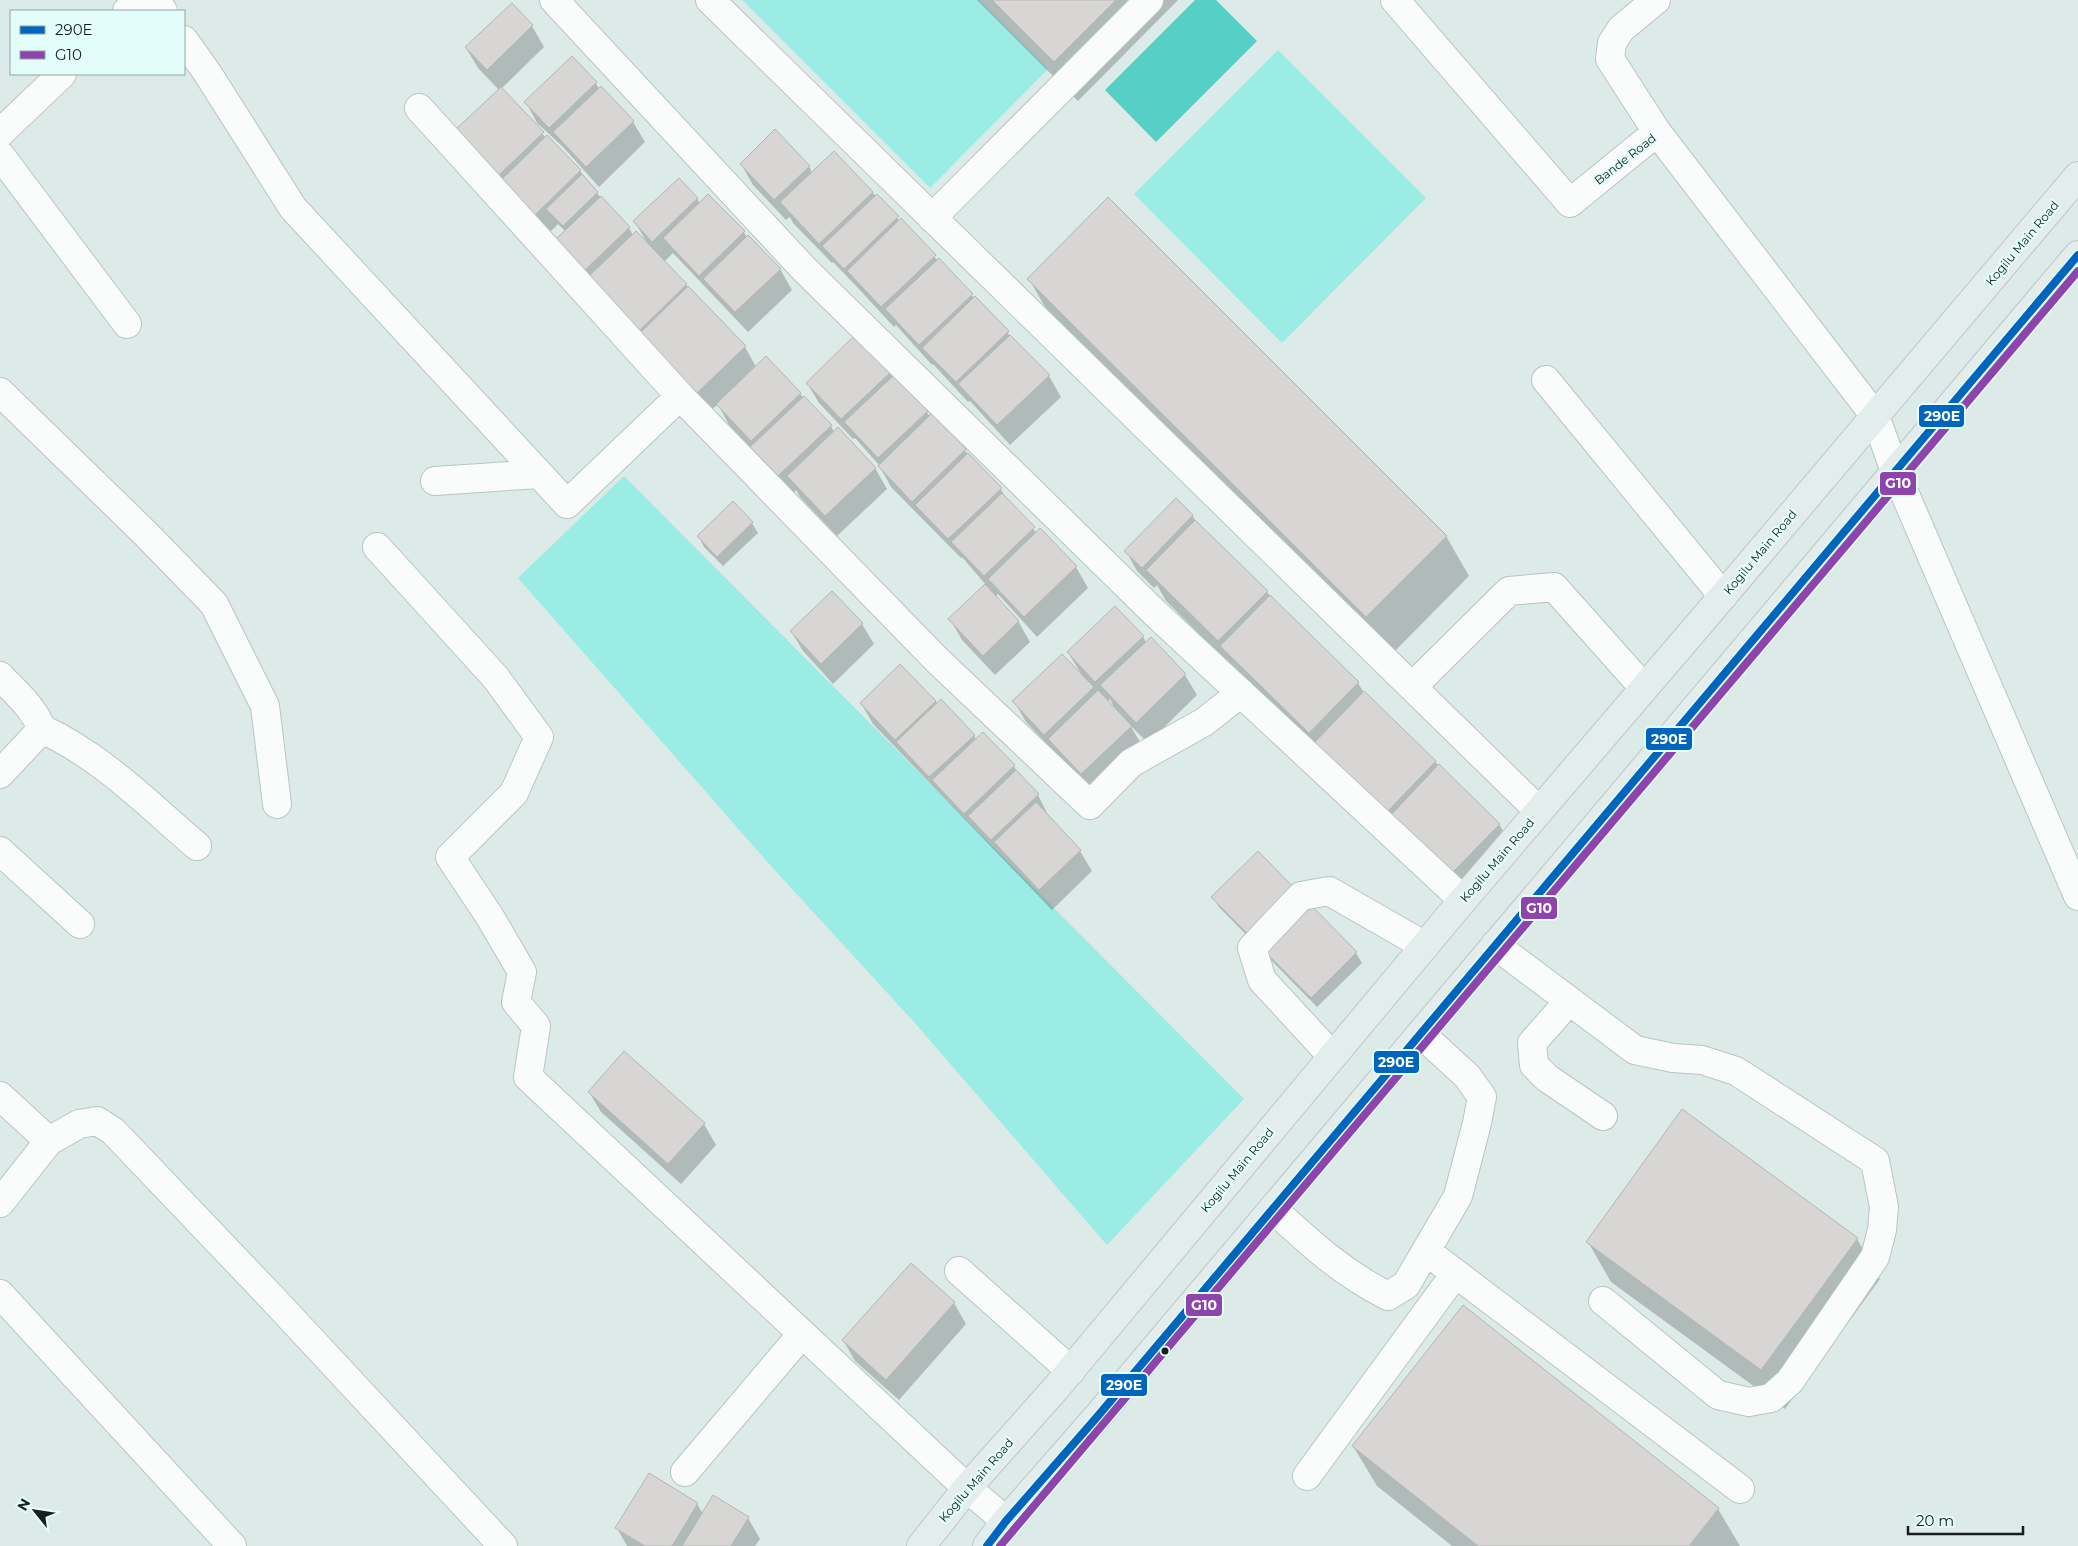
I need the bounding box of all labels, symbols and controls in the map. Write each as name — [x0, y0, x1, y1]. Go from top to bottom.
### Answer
legend — [10, 10, 185, 75]
text: 290E — [55, 20, 93, 39]
text: G10 — [55, 45, 82, 64]
street label: Bande Road — [1591, 130, 1659, 188]
street label: Kogilu Main Road — [1982, 198, 2062, 288]
line badge: 290E — [1918, 404, 1965, 428]
text: 290E — [1924, 407, 1960, 425]
line badge: G10 — [1879, 471, 1917, 496]
text: G10 — [1885, 474, 1911, 492]
street label: Kogilu Main Road — [1720, 507, 1800, 597]
line badge: 290E — [1645, 727, 1693, 751]
text: 290E — [1651, 730, 1687, 748]
street label: Kogilu Main Road — [1457, 815, 1537, 905]
line badge: G10 — [1520, 896, 1558, 920]
text: G10 — [1526, 899, 1552, 917]
line badge: 290E — [1373, 1050, 1420, 1074]
text: 290E — [1378, 1053, 1414, 1071]
street label: Kogilu Main Road — [1197, 1125, 1277, 1215]
line badge: G10 — [1185, 1293, 1223, 1317]
text: G10 — [1191, 1296, 1217, 1314]
unlabelled marker — [1160, 1346, 1170, 1356]
line badge: 290E — [1100, 1373, 1148, 1397]
text: 290E — [1106, 1376, 1142, 1394]
street label: Kogilu Main Road — [936, 1435, 1016, 1525]
north arrow — [10, 1486, 60, 1536]
text: N — [13, 1495, 34, 1514]
scale bar — [1908, 1504, 2023, 1536]
text: 20 m — [1916, 1511, 1954, 1530]

